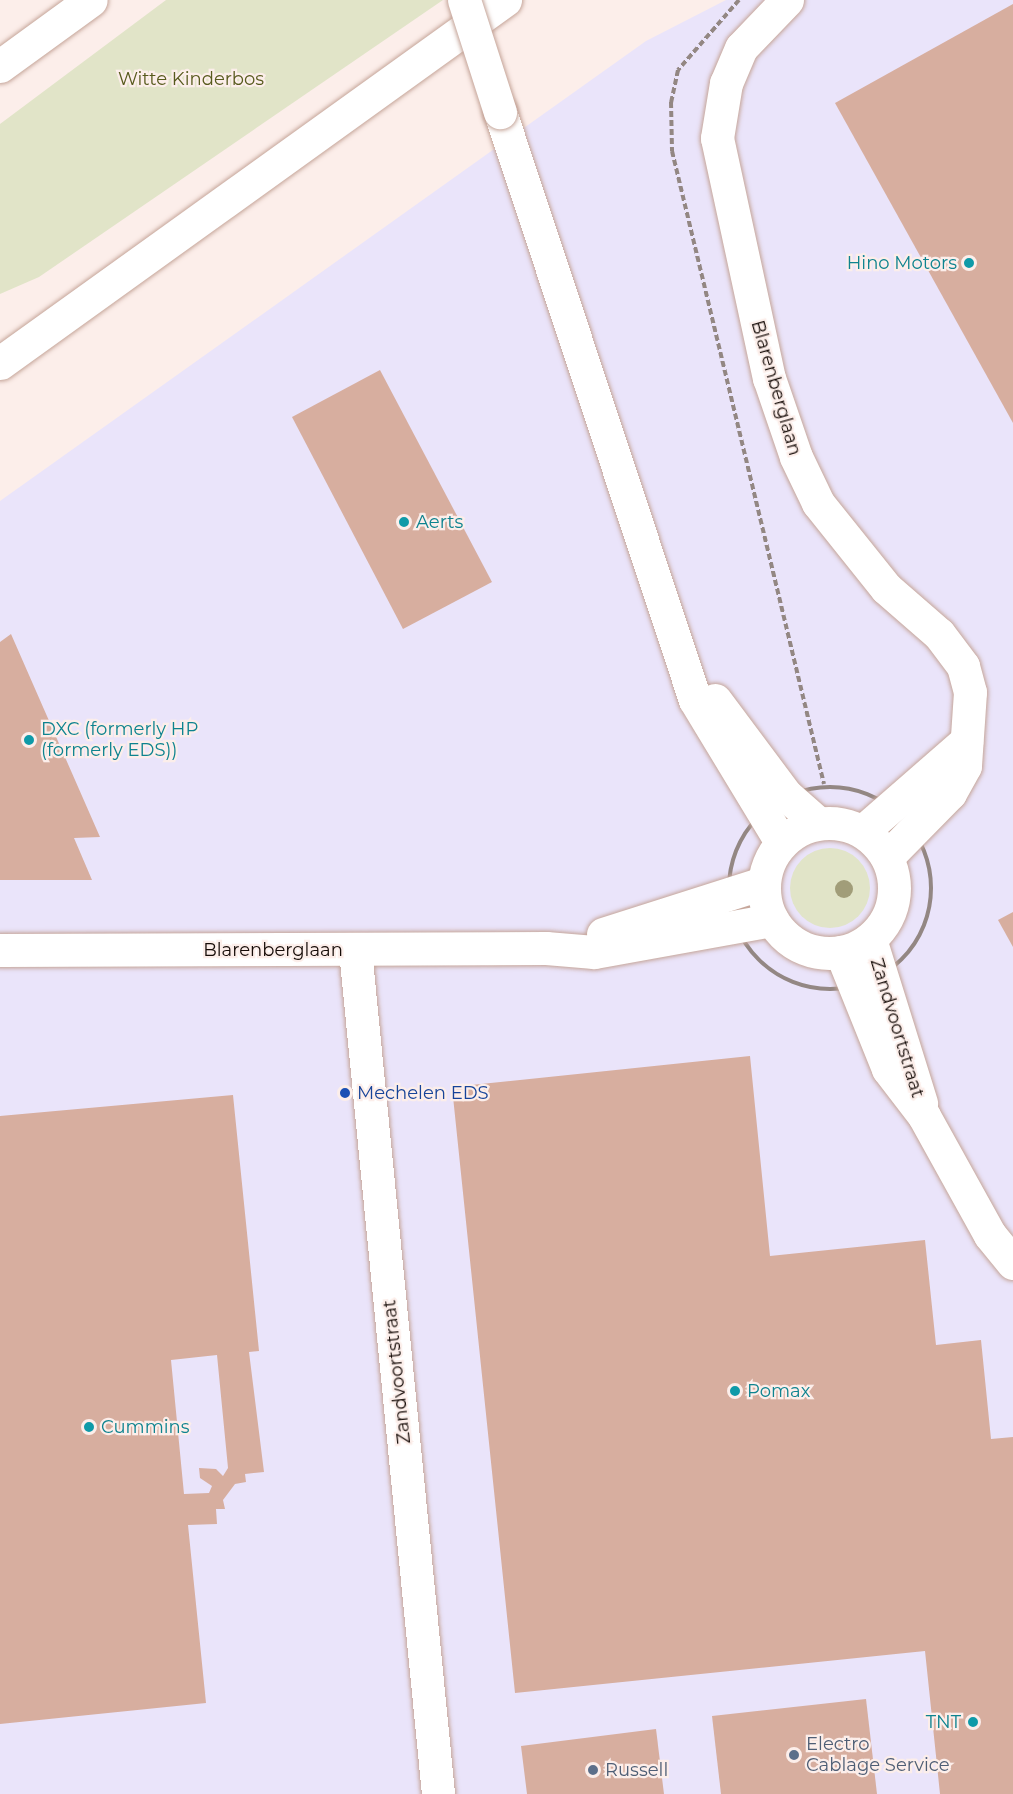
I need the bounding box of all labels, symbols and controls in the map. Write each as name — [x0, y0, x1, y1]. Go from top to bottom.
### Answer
park label: Witte Kinderbos — [118, 68, 264, 90]
place label: Hino Motors — [847, 252, 957, 274]
marker: Hino Motors — [962, 256, 976, 270]
street label: Blarenberglaan — [746, 318, 806, 458]
place label: Aerts — [416, 511, 463, 533]
marker: Aerts — [397, 515, 411, 529]
place label: DXC (formerly HP (formerly EDS)) — [41, 719, 198, 762]
marker: DXC (formerly HP (formerly EDS)) — [22, 733, 36, 747]
street label: Blarenberglaan — [203, 939, 343, 961]
street label: Zandvoortstraat — [866, 956, 928, 1100]
place label: Mechelen EDS — [357, 1082, 489, 1104]
marker: Mechelen EDS — [338, 1086, 352, 1100]
street label: Zandvoortstraat — [379, 1299, 415, 1445]
place label: Pomax — [747, 1380, 810, 1402]
marker: Pomax — [728, 1384, 742, 1398]
place label: Cummins — [101, 1416, 190, 1438]
marker: Cummins — [82, 1420, 96, 1434]
place label: TNT — [926, 1711, 961, 1733]
marker: TNT — [966, 1715, 980, 1729]
place label: Electro Cablage Service — [806, 1734, 950, 1776]
marker: Electro Cablage Service — [787, 1748, 801, 1762]
place label: Russell — [605, 1759, 668, 1781]
marker: Russell — [586, 1763, 600, 1777]

